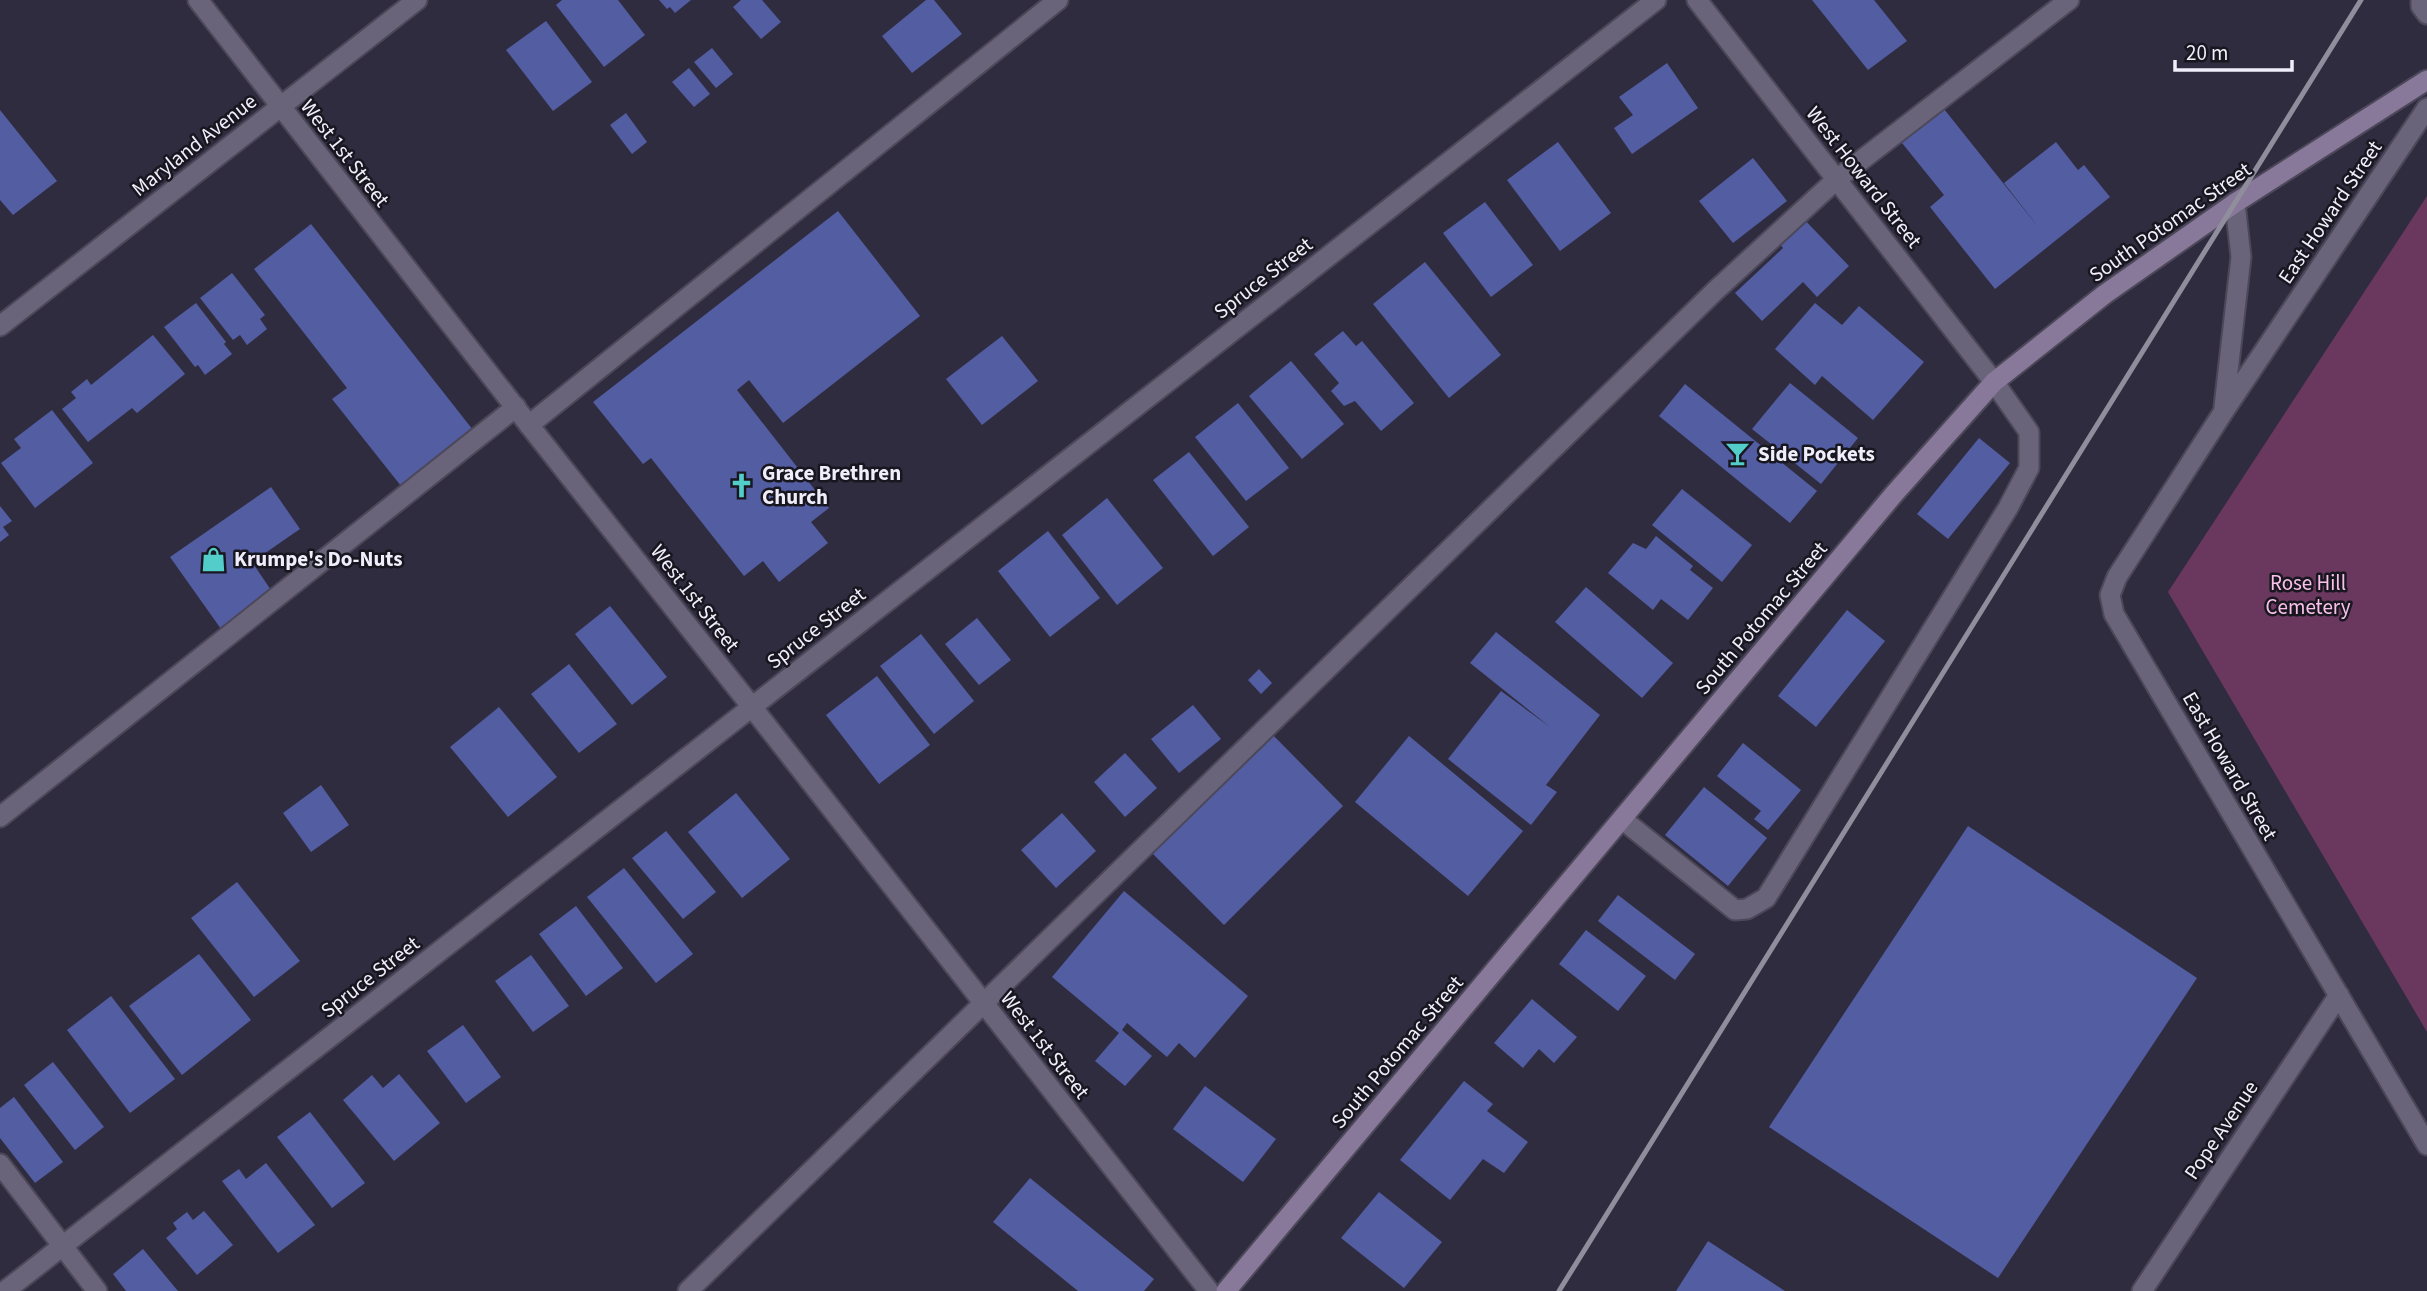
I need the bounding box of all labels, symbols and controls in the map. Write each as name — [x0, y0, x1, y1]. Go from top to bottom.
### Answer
scale bar — [2175, 28, 2292, 72]
text: 20 m — [2186, 38, 2228, 68]
street label: Maryland Avenue — [125, 87, 263, 203]
street label: West 1st Street — [293, 93, 397, 213]
street label: West Howard Street — [1799, 100, 1929, 254]
street label: East Howard Street — [2271, 134, 2389, 290]
street label: South Potomac Street — [2083, 155, 2257, 289]
street label: Spruce Street — [1207, 230, 1319, 326]
place label: Side Pockets — [1758, 439, 1875, 469]
bar icon: Side Pockets — [1724, 440, 1752, 468]
place label: Grace Brethren Church — [762, 458, 901, 512]
church icon: Grace Brethren Church — [728, 471, 756, 499]
street label: South Potomac Street — [1688, 535, 1834, 701]
street label: West 1st Street — [643, 538, 747, 658]
place label: Krumpe's Do-Nuts — [234, 544, 403, 574]
shop icon: Krumpe's Do-Nuts — [200, 545, 228, 573]
park label: Rose Hill Cemetery — [2266, 568, 2351, 622]
street label: Spruce Street — [760, 580, 872, 676]
street label: East Howard Street — [2175, 686, 2285, 846]
street label: Spruce Street — [314, 929, 426, 1025]
street label: South Potomac Street — [1324, 969, 1470, 1135]
street label: West 1st Street — [993, 985, 1097, 1105]
street label: Pope Avenue — [2177, 1074, 2265, 1186]

